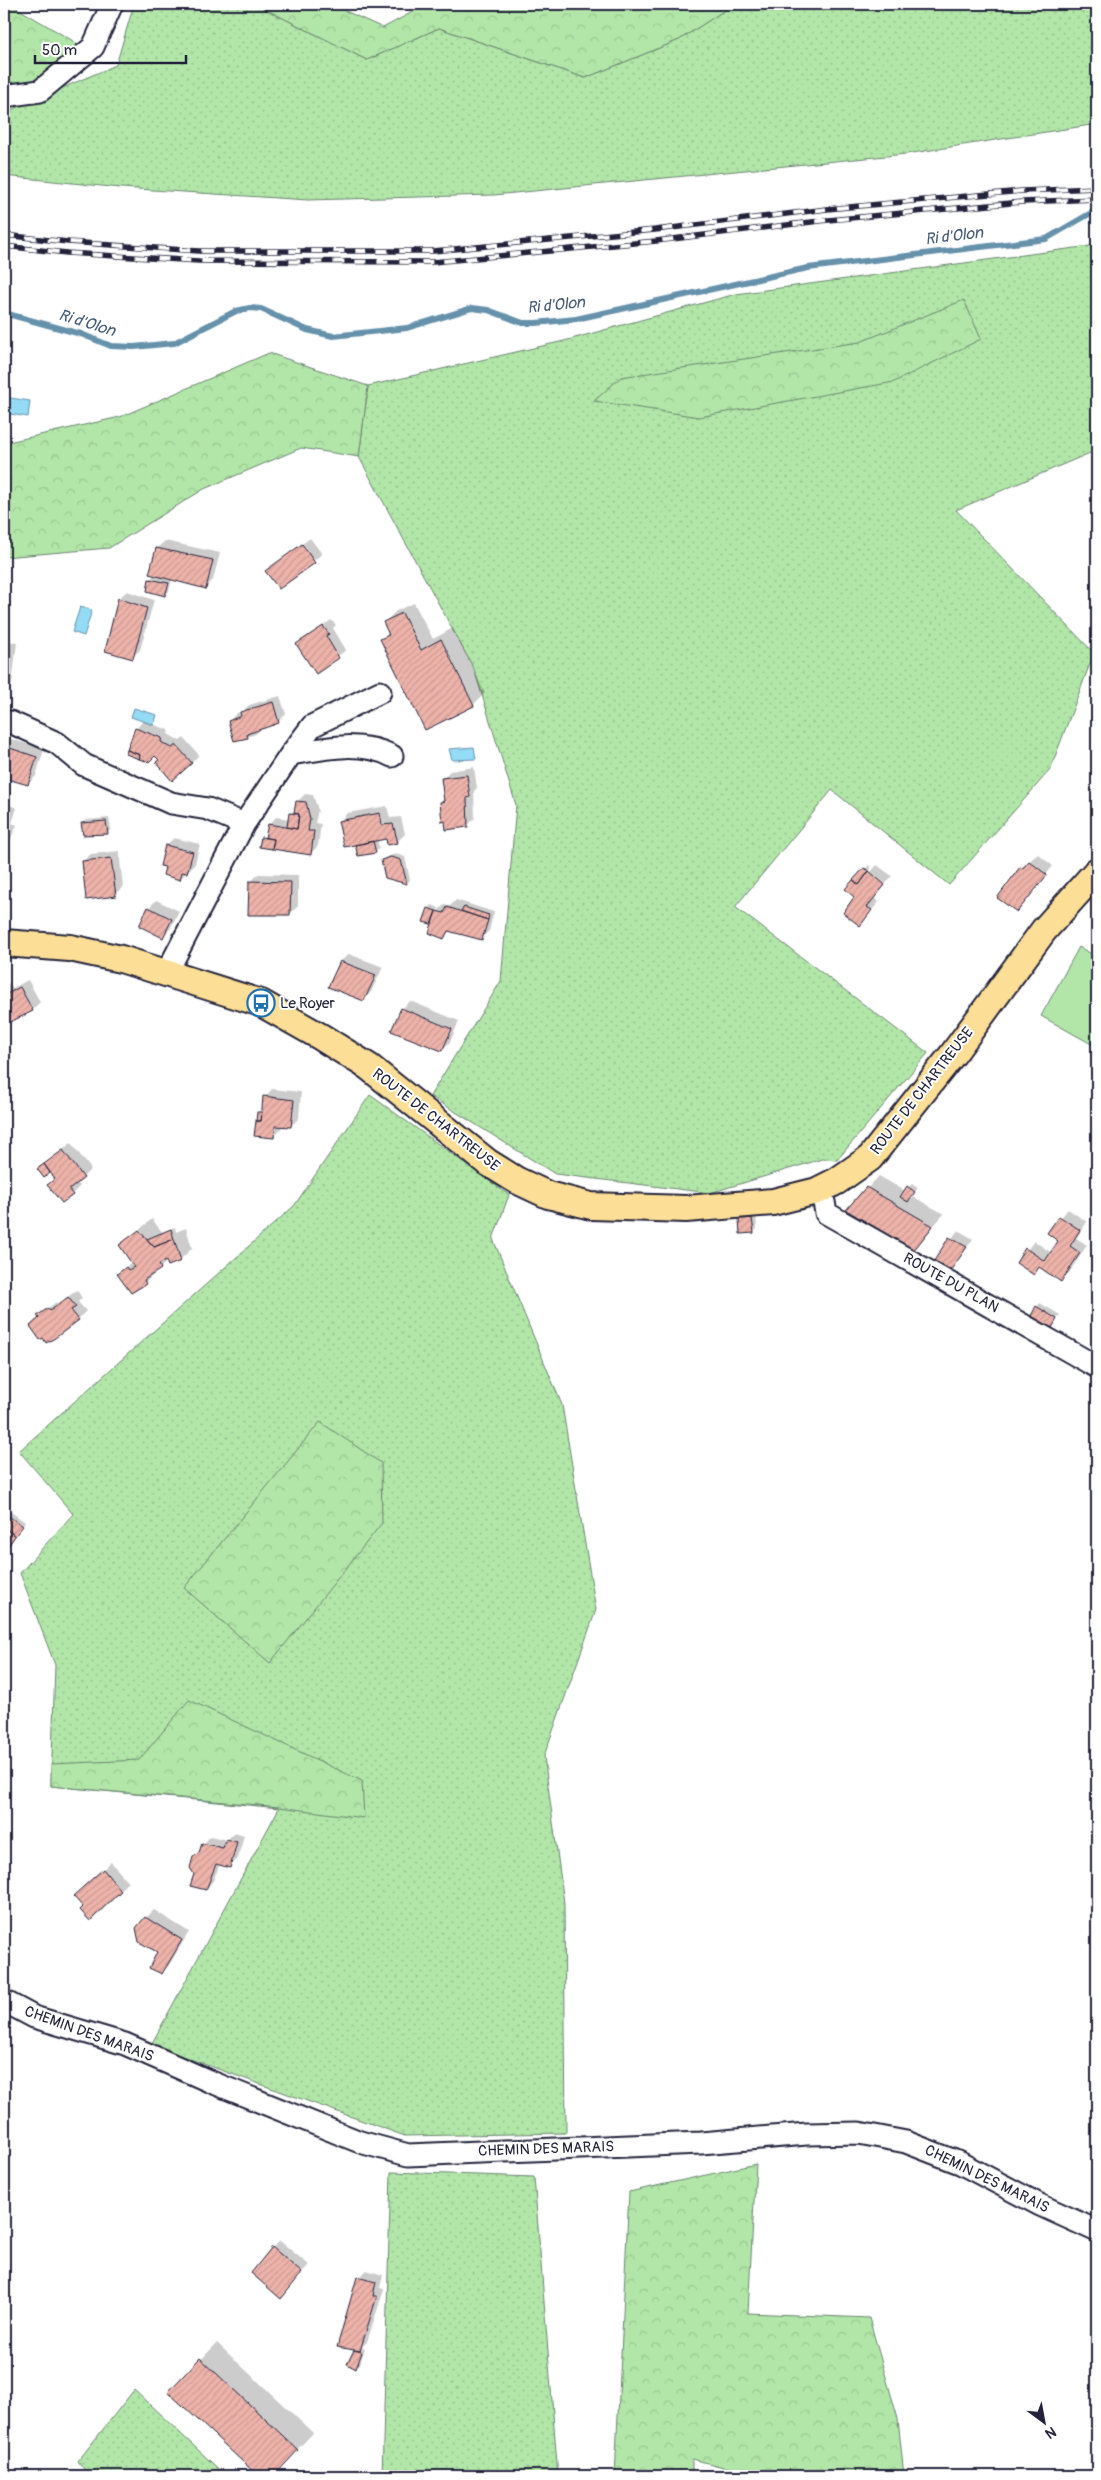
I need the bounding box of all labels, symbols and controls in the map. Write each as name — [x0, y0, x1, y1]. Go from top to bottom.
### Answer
scale bar — [35, 32, 186, 64]
text: 50 m — [42, 41, 77, 60]
water label: Ri d'Olon — [924, 222, 985, 249]
water label: Ri d'Olon — [526, 292, 587, 318]
water label: Ri d'Olon — [56, 305, 119, 341]
bus stop icon: Le Royer — [246, 988, 276, 1018]
place label: Le Royer — [280, 994, 336, 1013]
street label: ROUTE DE CHARTREUSE — [866, 1023, 978, 1158]
street label: ROUTE DE CHARTREUSE — [369, 1064, 504, 1176]
street label: ROUTE DU PLAN — [900, 1249, 1002, 1317]
street label: CHEMIN DES MARAIS — [22, 2002, 156, 2066]
street label: CHEMIN DES MARAIS — [478, 2137, 614, 2161]
street label: CHEMIN DES MARAIS — [922, 2141, 1052, 2217]
north arrow — [1018, 2398, 1068, 2448]
text: N — [1042, 2423, 1059, 2442]

